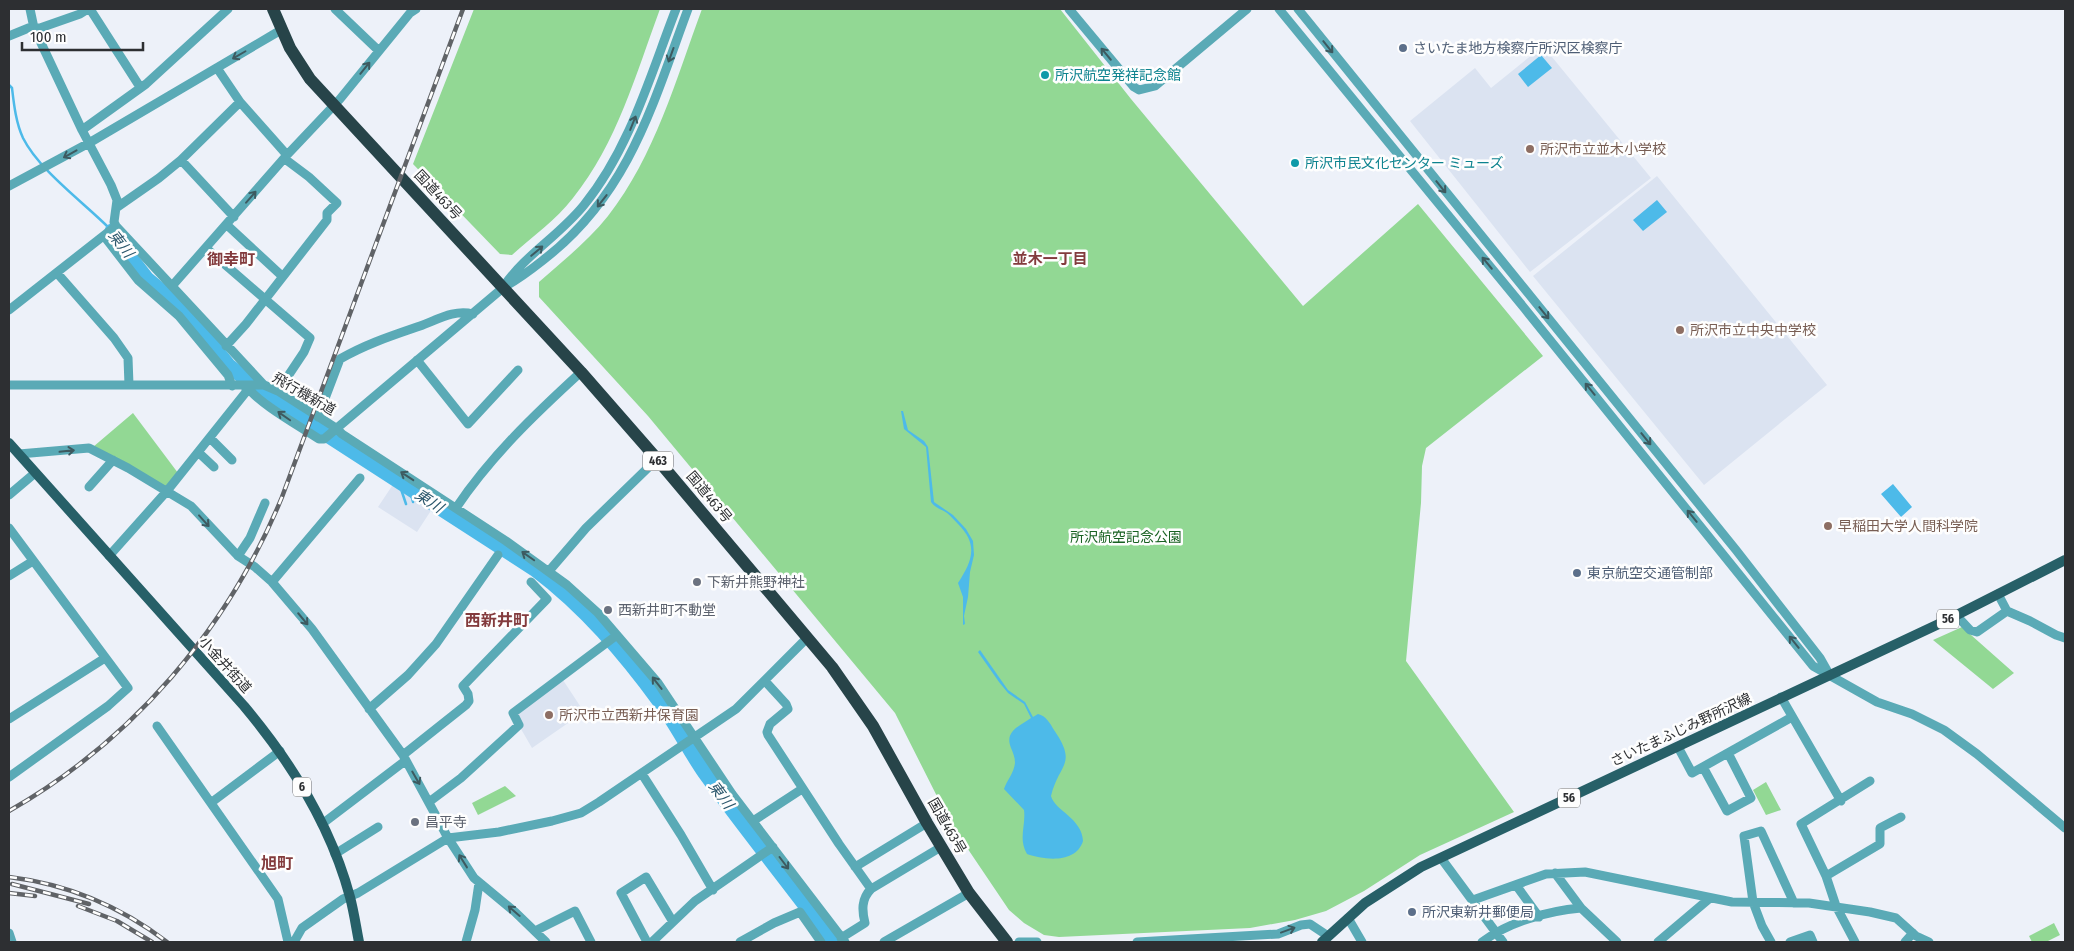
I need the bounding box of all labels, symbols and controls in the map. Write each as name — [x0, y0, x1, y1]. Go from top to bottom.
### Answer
scale bar — [22, 20, 144, 52]
text: 100 m — [30, 28, 67, 46]
one-way arrow — [1323, 40, 1334, 53]
place label: さいたま地方検察庁所沢区検察庁 — [1413, 40, 1623, 57]
marker: さいたま地方検察庁所沢区検察庁 — [1397, 42, 1409, 54]
one-way arrow — [666, 46, 675, 62]
one-way arrow — [1101, 48, 1112, 61]
one-way arrow — [232, 51, 246, 61]
one-way arrow — [360, 62, 371, 75]
place label: 所沢航空発祥記念館 — [1055, 67, 1181, 84]
marker: 所沢航空発祥記念館 — [1039, 69, 1051, 81]
one-way arrow — [629, 115, 638, 131]
place label: 所沢市立並木小学校 — [1540, 141, 1666, 158]
marker: 所沢市立並木小学校 — [1524, 143, 1536, 155]
one-way arrow — [63, 149, 77, 159]
place label: 所沢市民文化センター ミューズ — [1305, 155, 1504, 172]
marker: 所沢市民文化センター ミューズ — [1289, 157, 1301, 169]
street label: 国道463号 — [411, 167, 465, 223]
one-way arrow — [1436, 180, 1447, 193]
one-way arrow — [245, 191, 257, 204]
one-way arrow — [597, 194, 607, 208]
water label: 東川 — [105, 227, 139, 263]
one-way arrow — [530, 246, 543, 257]
district label: 御幸町 — [207, 250, 255, 269]
district label: 並木一丁目 — [1012, 250, 1088, 268]
one-way arrow — [1482, 257, 1493, 270]
one-way arrow — [1538, 306, 1549, 319]
place label: 所沢市立中央中学校 — [1690, 322, 1816, 339]
marker: 所沢市立中央中学校 — [1674, 324, 1686, 336]
street label: 飛行機新道 — [269, 369, 339, 419]
one-way arrow — [1584, 383, 1595, 396]
one-way arrow — [277, 411, 291, 421]
one-way arrow — [1641, 432, 1652, 445]
one-way arrow — [59, 446, 75, 455]
road number: 463 — [643, 452, 673, 471]
street label: 国道463号 — [683, 468, 735, 526]
one-way arrow — [400, 471, 414, 481]
water label: 東川 — [412, 485, 448, 518]
one-way arrow — [1686, 509, 1697, 522]
one-way arrow — [198, 515, 210, 528]
place label: 早稲田大学人間科学院 — [1838, 518, 1978, 535]
marker: 早稲田大学人間科学院 — [1822, 520, 1834, 532]
park label: 所沢航空記念公園 — [1070, 529, 1182, 546]
one-way arrow — [521, 551, 535, 561]
place label: 東京航空交通管制部 — [1587, 565, 1713, 582]
marker: 東京航空交通管制部 — [1571, 567, 1583, 579]
place label: 下新井熊野神社 — [707, 574, 805, 591]
marker: 下新井熊野神社 — [691, 576, 703, 588]
place label: 西新井町不動堂 — [618, 602, 716, 619]
marker: 西新井町不動堂 — [602, 604, 614, 616]
road number: 56 — [1937, 610, 1959, 628]
district label: 西新井町 — [465, 611, 529, 630]
one-way arrow — [298, 612, 309, 625]
street label: 小金井街道 — [195, 633, 255, 697]
one-way arrow — [1788, 636, 1799, 649]
one-way arrow — [652, 677, 663, 690]
street label: さいたまふじみ野所沢線 — [1608, 690, 1754, 770]
place label: 所沢市立西新井保育園 — [559, 707, 699, 724]
marker: 所沢市立西新井保育園 — [543, 709, 555, 721]
one-way arrow — [411, 771, 421, 785]
road number: 6 — [293, 778, 311, 796]
water label: 東川 — [705, 778, 738, 814]
road number: 56 — [1558, 788, 1580, 808]
street label: 国道463号 — [924, 795, 970, 857]
place label: 昌平寺 — [425, 814, 467, 831]
marker: 昌平寺 — [409, 816, 421, 828]
district label: 旭町 — [261, 854, 293, 873]
one-way arrow — [458, 855, 468, 869]
one-way arrow — [779, 856, 790, 869]
place label: 所沢東新井郵便局 — [1422, 904, 1534, 921]
one-way arrow — [508, 905, 521, 917]
marker: 所沢東新井郵便局 — [1406, 906, 1418, 918]
one-way arrow — [1280, 925, 1296, 934]

